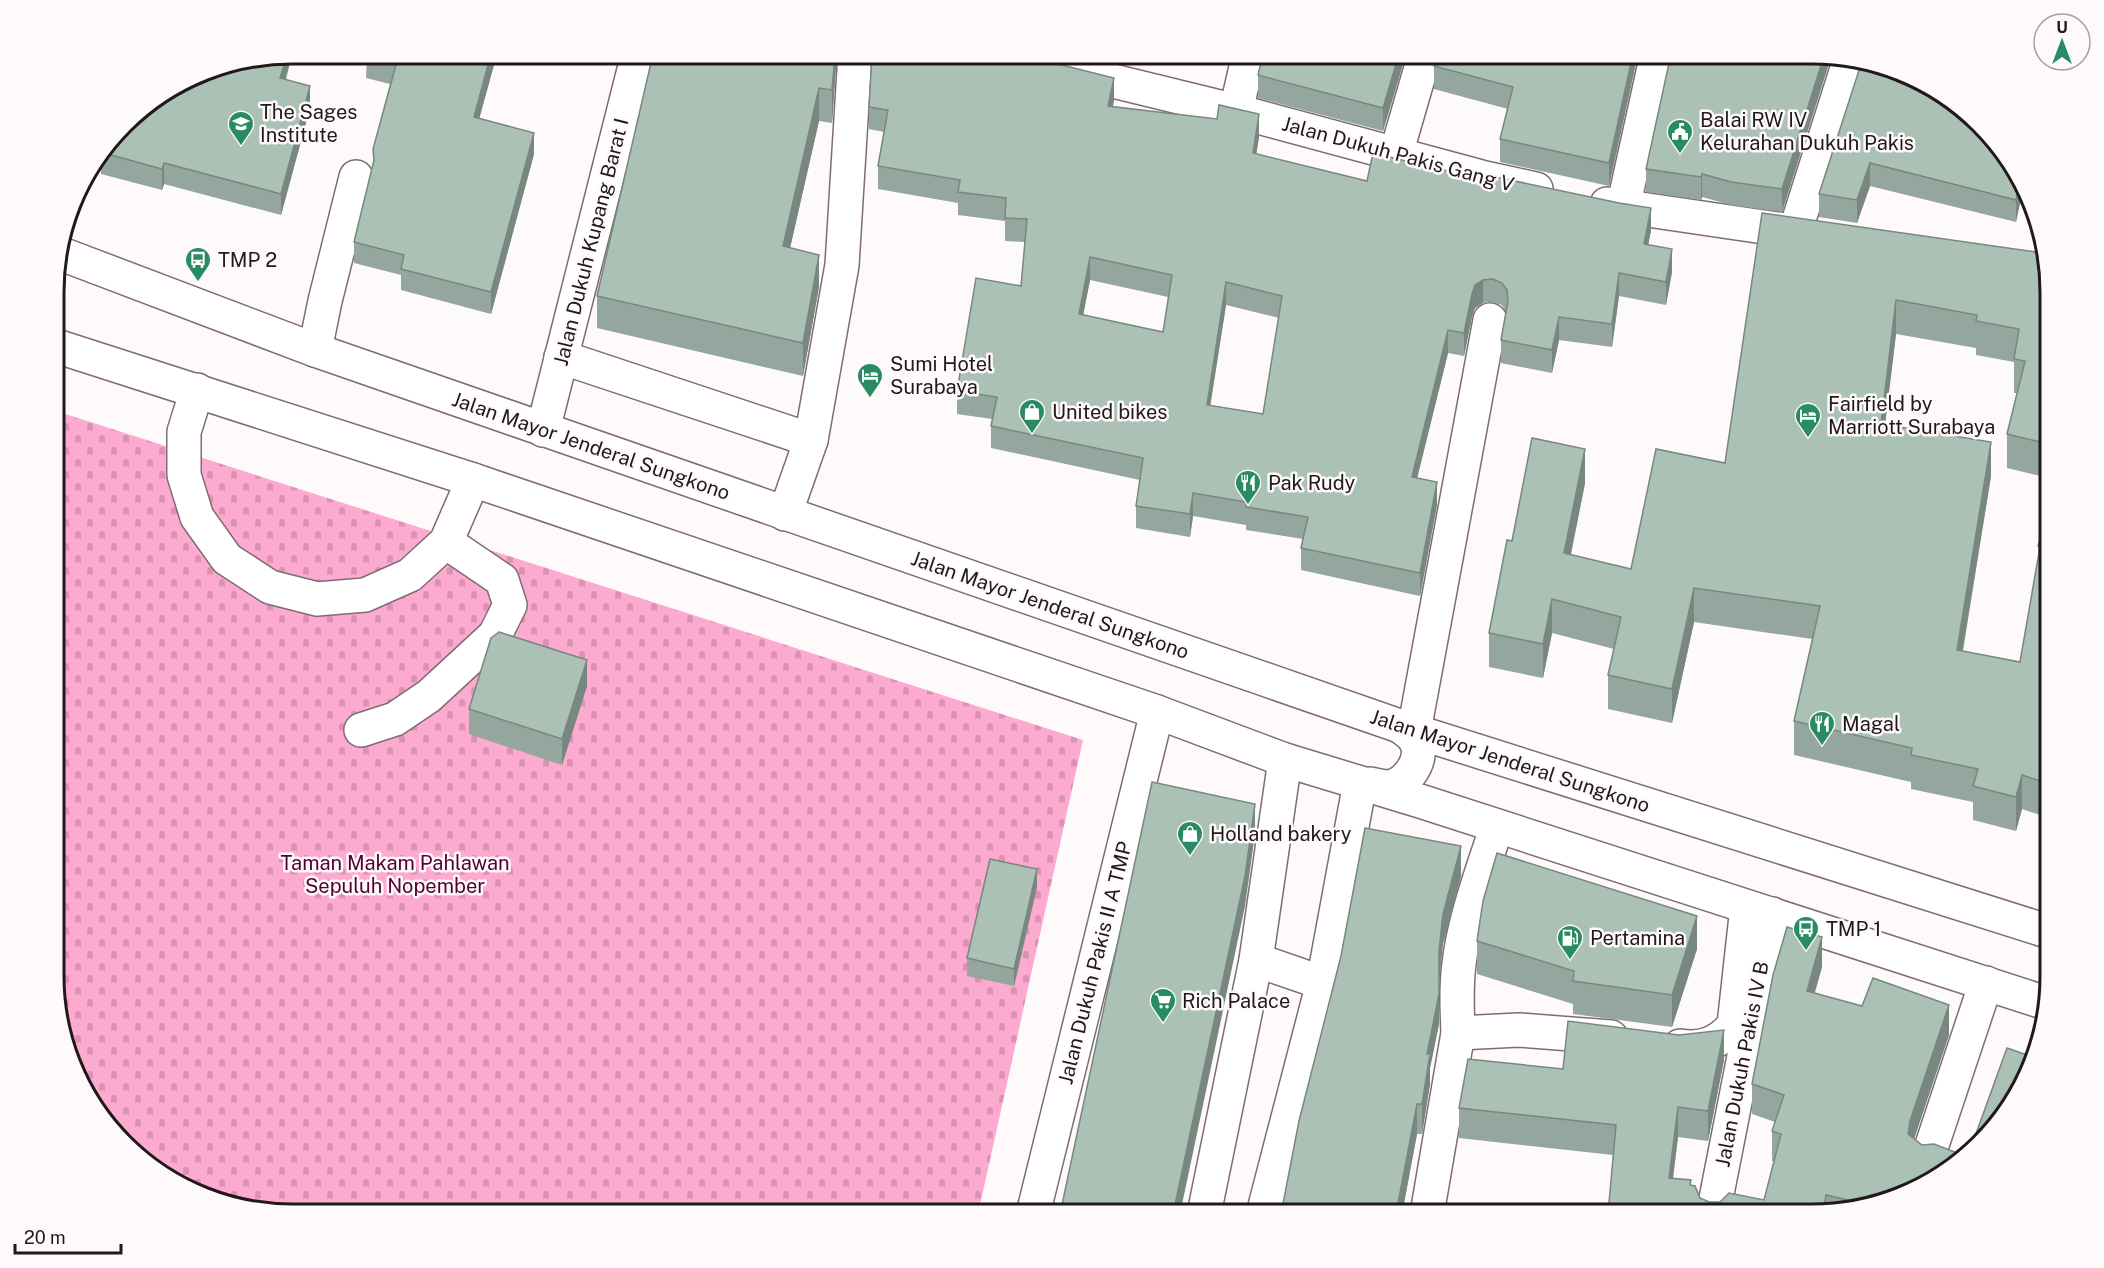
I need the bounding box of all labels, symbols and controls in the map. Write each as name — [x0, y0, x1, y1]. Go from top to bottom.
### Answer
north arrow — [2032, 12, 2092, 72]
text: U — [2056, 18, 2068, 37]
place label: The Sages Institute — [260, 100, 357, 147]
place label: Balai RW IV Kelurahan Dukuh Pakis — [1700, 108, 1914, 155]
school or university icon: The Sages Institute — [226, 109, 256, 147]
street label: Jalan Dukuh Pakis Gang V — [1279, 111, 1517, 197]
street label: Jalan Dukuh Kupang Barat I — [549, 116, 633, 368]
public building icon: Balai RW IV Kelurahan Dukuh Pakis — [1665, 117, 1695, 155]
bus stop icon: TMP 2 — [183, 245, 213, 283]
place label: TMP 2 — [218, 248, 277, 272]
place label: Sumi Hotel Surabaya — [890, 352, 993, 399]
hotel icon: Sumi Hotel Surabaya — [855, 361, 885, 399]
street label: Jalan Mayor Jenderal Sungkono — [449, 387, 733, 505]
place label: Fairfield by Marriott Surabaya — [1828, 392, 1995, 439]
shop icon: United bikes — [1017, 397, 1047, 435]
place label: United bikes — [1052, 400, 1167, 424]
hotel icon: Fairfield by Marriott Surabaya — [1793, 401, 1823, 439]
restaurant icon: Pak Rudy — [1233, 468, 1263, 506]
place label: Pak Rudy — [1268, 471, 1356, 495]
street label: Jalan Mayor Jenderal Sungkono — [908, 546, 1192, 664]
street label: Jalan Mayor Jenderal Sungkono — [1367, 704, 1653, 818]
restaurant icon: Magal — [1807, 709, 1837, 747]
place label: Magal — [1842, 712, 1900, 736]
shop icon: Holland bakery — [1175, 819, 1205, 857]
place label: Holland bakery — [1210, 822, 1352, 846]
street label: Jalan Dukuh Pakis II A TMP — [1053, 839, 1137, 1087]
park label: Taman Makam Pahlawan Sepuluh Nopember — [280, 851, 510, 898]
bus stop icon: TMP 1 — [1791, 914, 1821, 952]
place label: TMP 1 — [1826, 917, 1881, 941]
fuel station icon: Pertamina — [1555, 923, 1585, 961]
place label: Pertamina — [1590, 926, 1685, 950]
street label: Jalan Dukuh Pakis IV B — [1710, 959, 1774, 1169]
supermarket icon: Rich Palace — [1148, 986, 1178, 1024]
place label: Rich Palace — [1182, 989, 1290, 1013]
scale bar — [15, 1217, 122, 1255]
text: 20 m — [24, 1227, 66, 1248]

